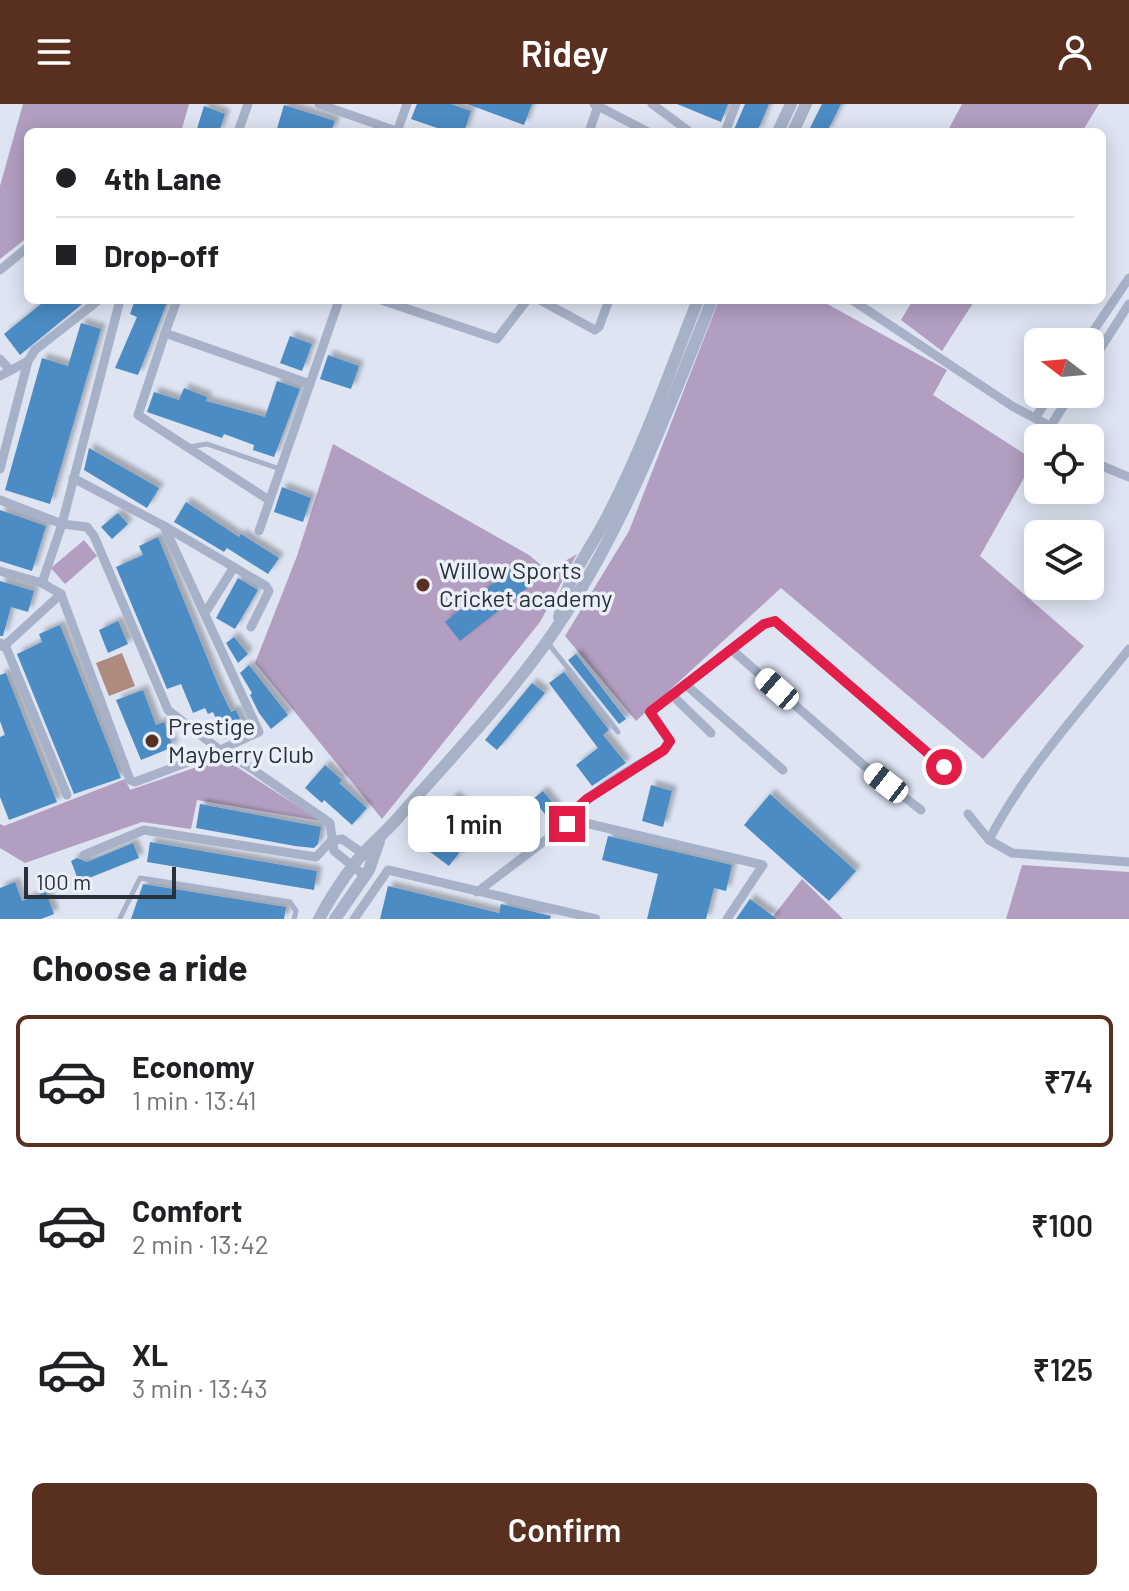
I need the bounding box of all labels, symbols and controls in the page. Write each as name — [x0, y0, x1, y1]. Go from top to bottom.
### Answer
icon: menu — [32, 30, 76, 74]
icon: person — [1053, 30, 1097, 74]
text: Ridey — [521, 31, 608, 74]
text: 4th Lane — [104, 160, 222, 196]
text: Drop-off — [104, 237, 219, 273]
north arrow — [1024, 328, 1104, 408]
map controls — [1024, 328, 1104, 600]
button: locate — [1024, 424, 1104, 504]
button: layers — [1024, 520, 1104, 600]
place label: Willow Sports Cricket academy — [439, 555, 612, 612]
marker: Willow Sports Cricket academy — [414, 576, 432, 594]
car — [751, 664, 803, 714]
place label: Prestige Mayberry Club — [168, 711, 314, 768]
marker: Prestige Mayberry Club — [143, 732, 161, 750]
route start — [926, 749, 962, 785]
car — [860, 759, 912, 807]
callout: 1 min — [407, 796, 539, 852]
route end — [549, 806, 585, 842]
text: 1 min — [446, 808, 502, 839]
scale bar — [24, 863, 176, 899]
text: 100 m — [36, 868, 91, 894]
text: Choose a ride — [32, 945, 248, 988]
icon: car — [36, 1045, 108, 1117]
text: Economy — [132, 1048, 255, 1084]
text: ₹74 — [1044, 1063, 1093, 1099]
text: 1 min · 13:41 — [132, 1084, 257, 1115]
icon: car — [36, 1189, 108, 1261]
text: Comfort — [132, 1192, 242, 1228]
text: ₹100 — [1031, 1207, 1093, 1243]
text: 2 min · 13:42 — [132, 1228, 269, 1259]
icon: car — [36, 1333, 108, 1405]
text: XL — [132, 1336, 168, 1372]
text: ₹125 — [1033, 1351, 1093, 1387]
text: 3 min · 13:43 — [132, 1372, 268, 1403]
button: Confirm — [32, 1483, 1097, 1575]

